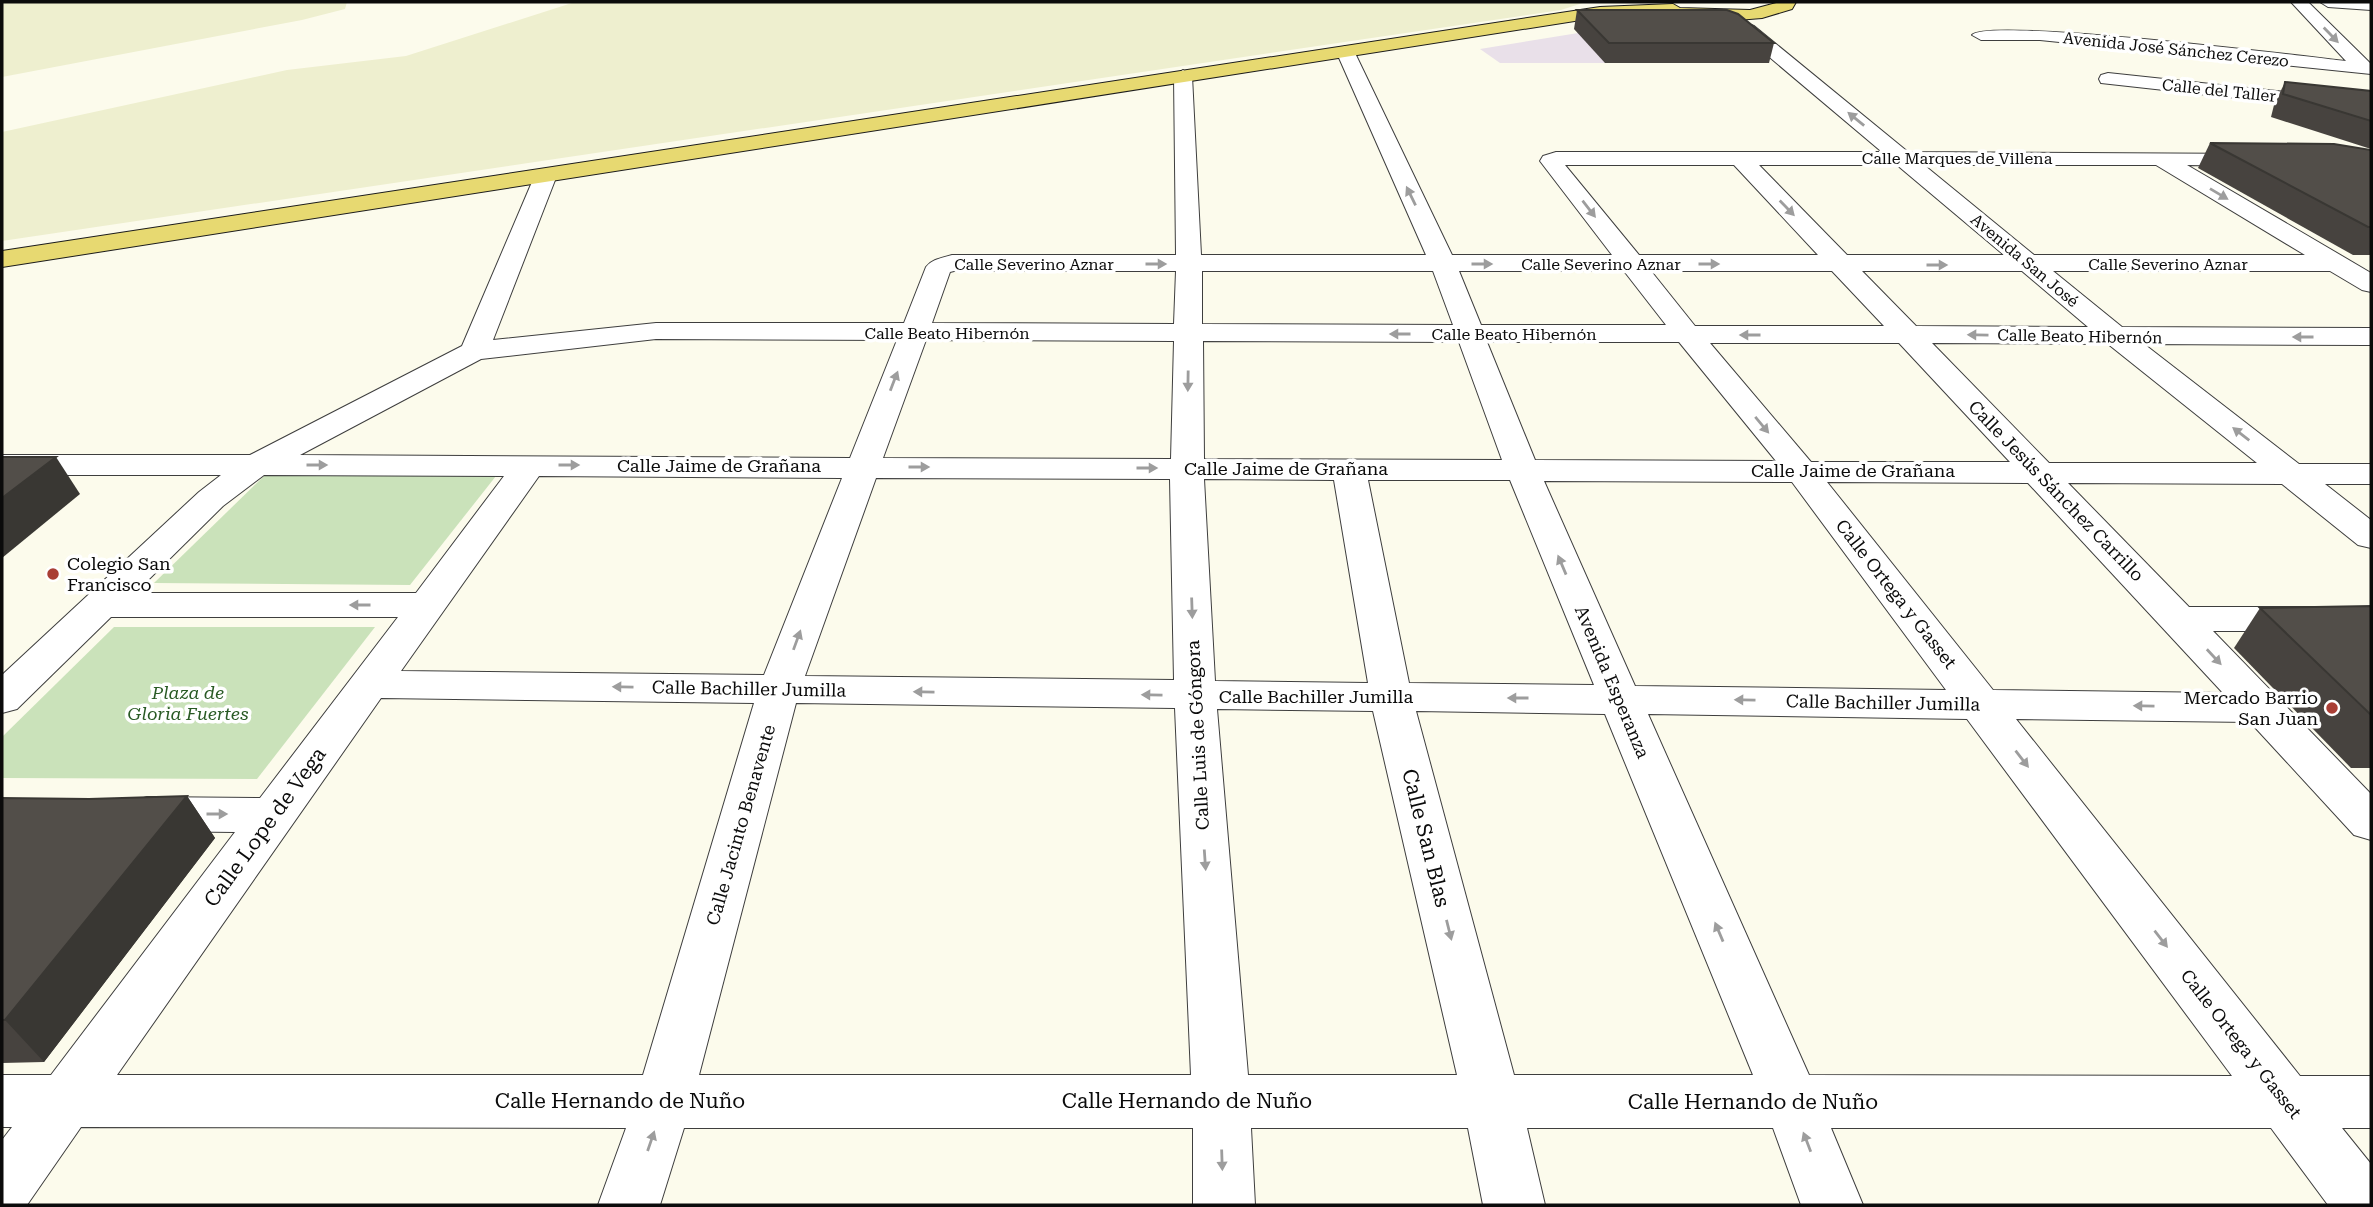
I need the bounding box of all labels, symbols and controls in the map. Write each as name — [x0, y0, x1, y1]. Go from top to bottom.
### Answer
one-way arrow — [2322, 26, 2338, 43]
street label: Avenida José Sánchez Cerezo — [2062, 28, 2290, 71]
street label: Calle del Taller — [2161, 75, 2277, 106]
one-way arrow — [1848, 112, 1866, 127]
street label: Calle Marques de Villena — [1862, 149, 2053, 168]
one-way arrow — [1405, 186, 1417, 206]
one-way arrow — [2209, 187, 2228, 200]
one-way arrow — [1778, 199, 1794, 216]
one-way arrow — [1582, 200, 1597, 218]
street label: Avenida San José — [1967, 210, 2083, 311]
street label: Calle Severino Aznar — [954, 255, 1114, 274]
street label: Calle Severino Aznar — [1521, 255, 1681, 274]
street label: Calle Severino Aznar — [2088, 255, 2248, 274]
one-way arrow — [1145, 258, 1167, 270]
one-way arrow — [1471, 258, 1493, 270]
one-way arrow — [1698, 258, 1720, 270]
one-way arrow — [1926, 259, 1948, 271]
street label: Calle Beato Hibernón — [864, 324, 1030, 343]
street label: Calle Beato Hibernón — [1431, 325, 1597, 344]
street label: Calle Beato Hibernón — [1997, 326, 2163, 347]
one-way arrow — [1389, 328, 1411, 340]
one-way arrow — [1739, 329, 1761, 341]
one-way arrow — [1966, 329, 1988, 341]
one-way arrow — [2292, 331, 2314, 343]
one-way arrow — [1183, 370, 1194, 392]
one-way arrow — [889, 371, 900, 392]
street label: Calle Jesús Sánchez Carrillo — [1964, 396, 2148, 585]
one-way arrow — [1754, 416, 1769, 433]
one-way arrow — [2232, 427, 2249, 442]
street label: Calle Jaime de Grañana — [617, 455, 821, 476]
street label: Calle Jaime de Grañana — [1184, 458, 1388, 479]
one-way arrow — [306, 459, 328, 471]
one-way arrow — [558, 459, 580, 471]
street label: Calle Jaime de Grañana — [1751, 460, 1955, 481]
one-way arrow — [908, 461, 930, 473]
one-way arrow — [1136, 462, 1158, 474]
street label: Calle Ortega y Gasset — [1832, 515, 1961, 673]
place label: Colegio San Francisco — [67, 553, 171, 595]
one-way arrow — [1557, 554, 1568, 575]
marker: Colegio San Francisco — [45, 566, 61, 582]
one-way arrow — [1186, 598, 1198, 620]
one-way arrow — [349, 599, 371, 611]
street label: Avenida Esperanza — [1571, 602, 1654, 762]
one-way arrow — [792, 630, 803, 651]
street label: Calle Luis de Góngora — [1182, 639, 1213, 831]
one-way arrow — [2205, 648, 2221, 665]
street label: Calle Bachiller Jumilla — [652, 676, 847, 701]
one-way arrow — [612, 681, 634, 693]
park label: Plaza de Gloria Fuertes — [127, 682, 249, 724]
one-way arrow — [913, 686, 935, 697]
street label: Calle Bachiller Jumilla — [1219, 686, 1413, 707]
place label: Mercado Barrio San Juan — [2184, 687, 2318, 729]
one-way arrow — [1140, 689, 1162, 701]
street label: Calle Bachiller Jumilla — [1786, 690, 1981, 715]
one-way arrow — [1507, 692, 1529, 704]
one-way arrow — [1734, 695, 1756, 706]
one-way arrow — [2133, 700, 2155, 712]
marker: Mercado Barrio San Juan — [2324, 700, 2340, 716]
street label: Calle Jacinto Benavente — [702, 722, 779, 928]
street label: Calle Lope de Vega — [199, 742, 331, 911]
one-way arrow — [2015, 750, 2029, 768]
street label: Calle San Blas — [1397, 766, 1455, 910]
one-way arrow — [206, 808, 228, 820]
one-way arrow — [1200, 849, 1211, 871]
one-way arrow — [1444, 919, 1455, 941]
one-way arrow — [1713, 922, 1725, 942]
one-way arrow — [2154, 930, 2168, 949]
street label: Calle Ortega y Gasset — [2177, 965, 2306, 1123]
street label: Calle Hernando de Nuño — [495, 1089, 745, 1113]
street label: Calle Hernando de Nuño — [1062, 1089, 1312, 1113]
street label: Calle Hernando de Nuño — [1628, 1090, 1878, 1114]
one-way arrow — [646, 1130, 657, 1151]
one-way arrow — [1801, 1131, 1812, 1152]
one-way arrow — [1217, 1150, 1228, 1172]

